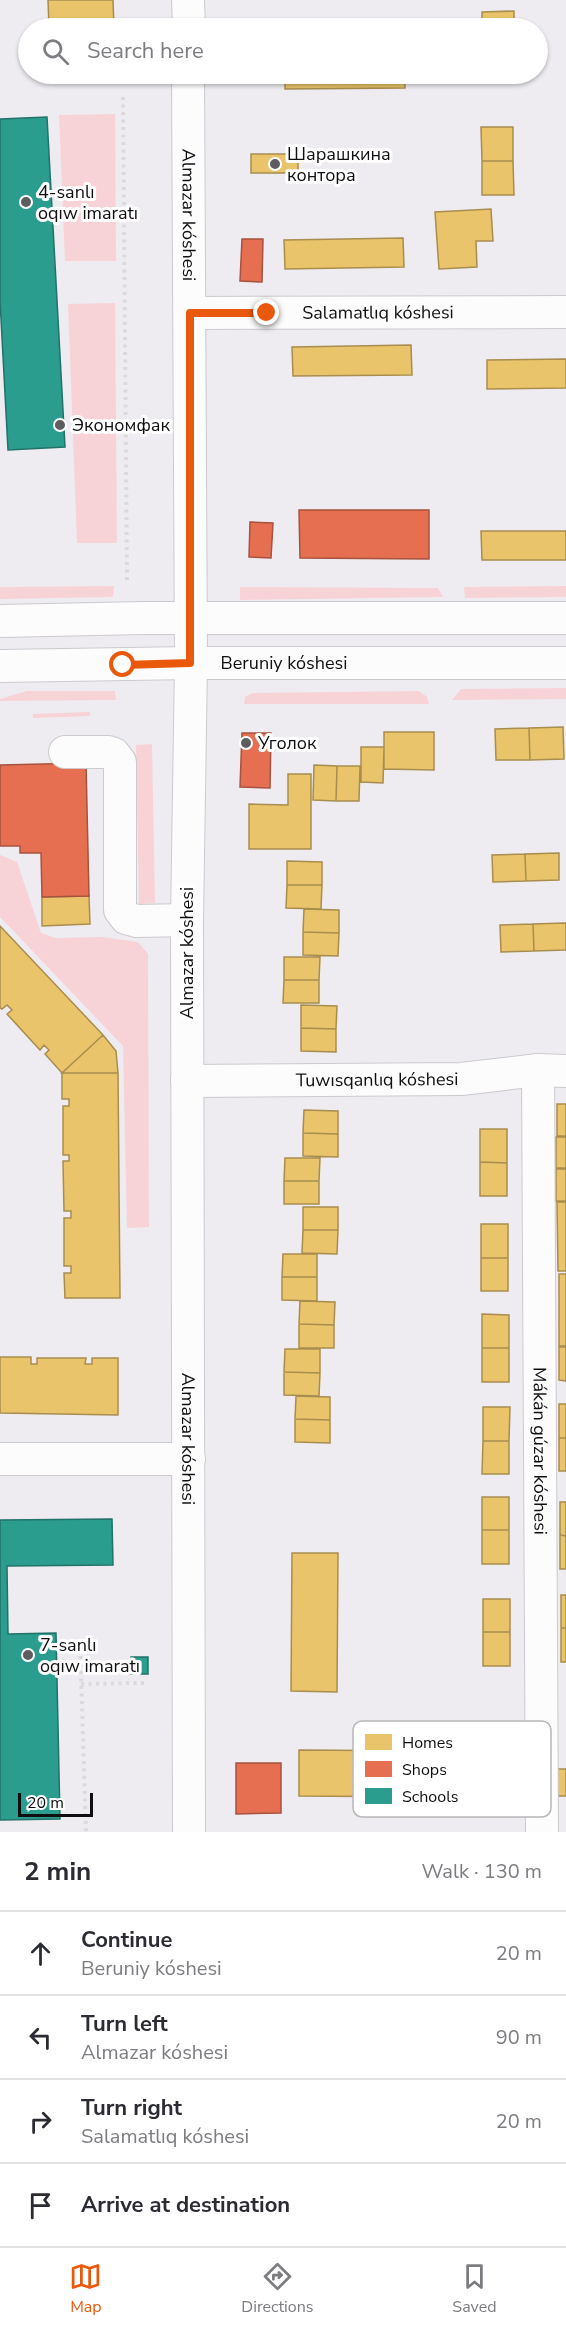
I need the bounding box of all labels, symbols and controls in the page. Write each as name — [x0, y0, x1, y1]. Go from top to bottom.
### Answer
search box — [18, 18, 548, 84]
icon: search — [39, 35, 72, 68]
text: Search here — [87, 36, 204, 66]
place label: Шарашкина контора — [287, 142, 391, 187]
street label: Almazar kóshesi — [176, 149, 201, 281]
marker: Шарашкина контора — [268, 157, 282, 171]
place label: 4-sanlı oqıw imaratı — [38, 180, 138, 225]
marker: 4-sanlı oqıw imaratı — [19, 195, 33, 209]
route end — [253, 299, 279, 325]
street label: Salamatlıq kóshesi — [302, 300, 454, 325]
place label: Экономфак — [72, 413, 170, 437]
marker: Экономфак — [53, 418, 67, 432]
route start — [109, 651, 135, 677]
street label: Beruniy kóshesi — [221, 651, 347, 675]
place label: Уголок — [257, 731, 317, 755]
marker: Уголок — [239, 736, 253, 750]
street label: Almazar kóshesi — [175, 887, 199, 1019]
street label: Tuwısqanlıq kóshesi — [296, 1067, 458, 1092]
street label: Mákán gúzar kóshesi — [528, 1367, 552, 1535]
street label: Almazar kóshesi — [176, 1373, 200, 1505]
place label: 7-sanlı oqıw imaratı — [40, 1633, 140, 1678]
marker: 7-sanlı oqıw imaratı — [21, 1648, 35, 1662]
legend — [353, 1721, 551, 1817]
text: Homes — [402, 1732, 453, 1754]
text: Shops — [402, 1759, 447, 1781]
text: Schools — [402, 1786, 458, 1808]
scale bar — [18, 1790, 93, 1818]
text: 20 m — [27, 1792, 64, 1814]
text: 2 min — [24, 1854, 91, 1889]
text: Walk · 130 m — [422, 1858, 542, 1885]
text: Continue — [81, 1925, 172, 1955]
icon: ahead — [24, 1937, 57, 1970]
text: 20 m — [496, 1940, 542, 1967]
text: Beruniy kóshesi — [81, 1955, 222, 1982]
text: Turn left — [81, 2009, 168, 2039]
icon: left — [24, 2021, 57, 2054]
text: 90 m — [496, 2024, 542, 2051]
text: Almazar kóshesi — [81, 2039, 228, 2066]
text: Turn right — [81, 2093, 182, 2123]
icon: right — [24, 2105, 57, 2138]
text: 20 m — [496, 2108, 542, 2135]
text: Salamatlıq kóshesi — [81, 2123, 249, 2150]
icon: arrive — [24, 2189, 57, 2222]
text: Arrive at destination — [81, 2190, 290, 2220]
tab: Map — [69, 2260, 102, 2318]
tab: Directions — [241, 2260, 313, 2318]
tab: Saved — [452, 2260, 497, 2318]

